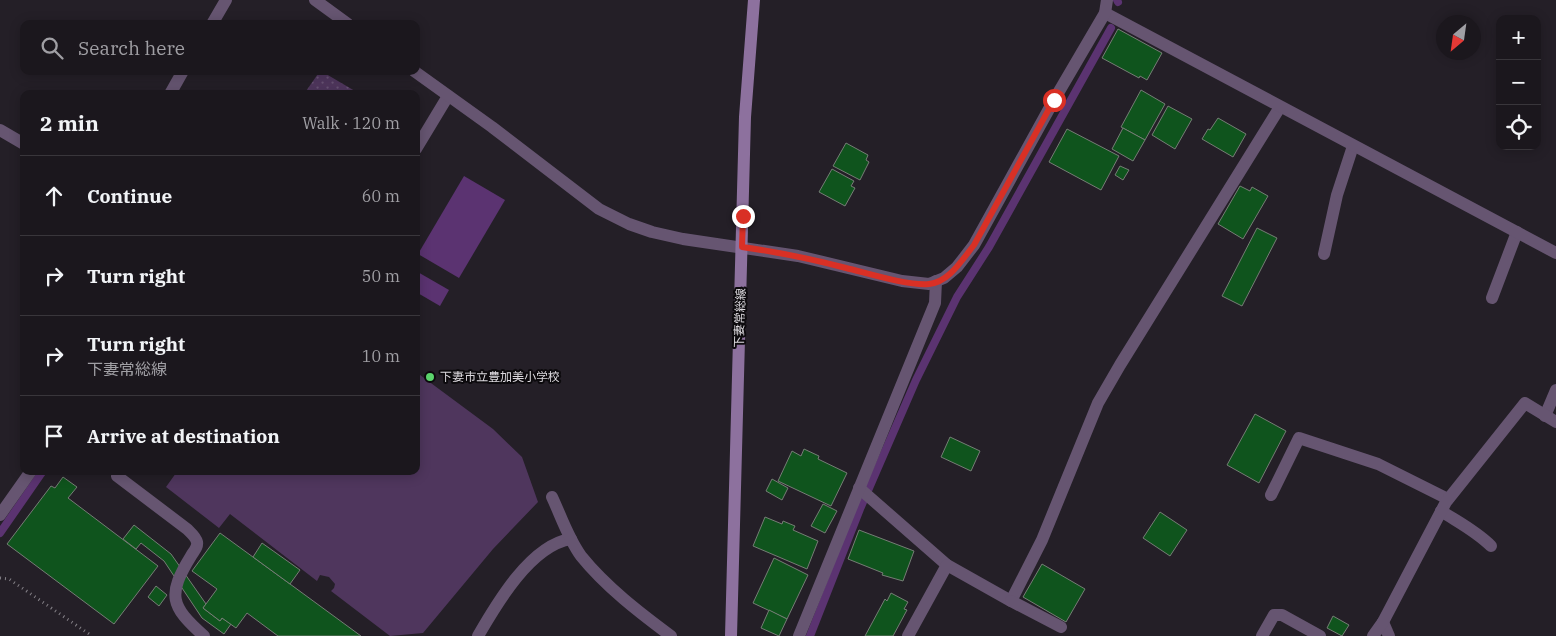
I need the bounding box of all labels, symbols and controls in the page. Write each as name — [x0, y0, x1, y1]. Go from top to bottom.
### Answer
north arrow — [1436, 15, 1481, 60]
map controls — [1496, 15, 1541, 150]
button: + — [1496, 15, 1541, 60]
search box — [20, 20, 420, 75]
icon: search — [38, 34, 66, 62]
text: Search here — [78, 36, 185, 60]
button: − — [1496, 60, 1541, 105]
route start — [1043, 89, 1066, 112]
button: locate — [1496, 105, 1541, 150]
text: 2 min — [40, 109, 99, 137]
text: Walk · 120 m — [302, 113, 400, 133]
icon: ahead — [40, 182, 68, 210]
text: Continue — [87, 184, 172, 208]
text: 60 m — [362, 186, 400, 206]
route end — [732, 205, 755, 228]
icon: right — [40, 262, 68, 290]
text: Turn right — [87, 264, 185, 288]
text: 50 m — [362, 266, 400, 286]
street label: 下妻常総線 — [731, 288, 748, 348]
text: Turn right — [87, 332, 185, 356]
icon: right — [40, 342, 68, 370]
text: 10 m — [362, 346, 400, 366]
text: 下妻常総線 — [87, 359, 167, 379]
place label: 下妻市立豊加美小学校 — [440, 369, 560, 384]
marker: 下妻市立豊加美小学校 — [424, 371, 436, 383]
icon: arrive — [40, 422, 68, 450]
text: Arrive at destination — [87, 424, 280, 448]

